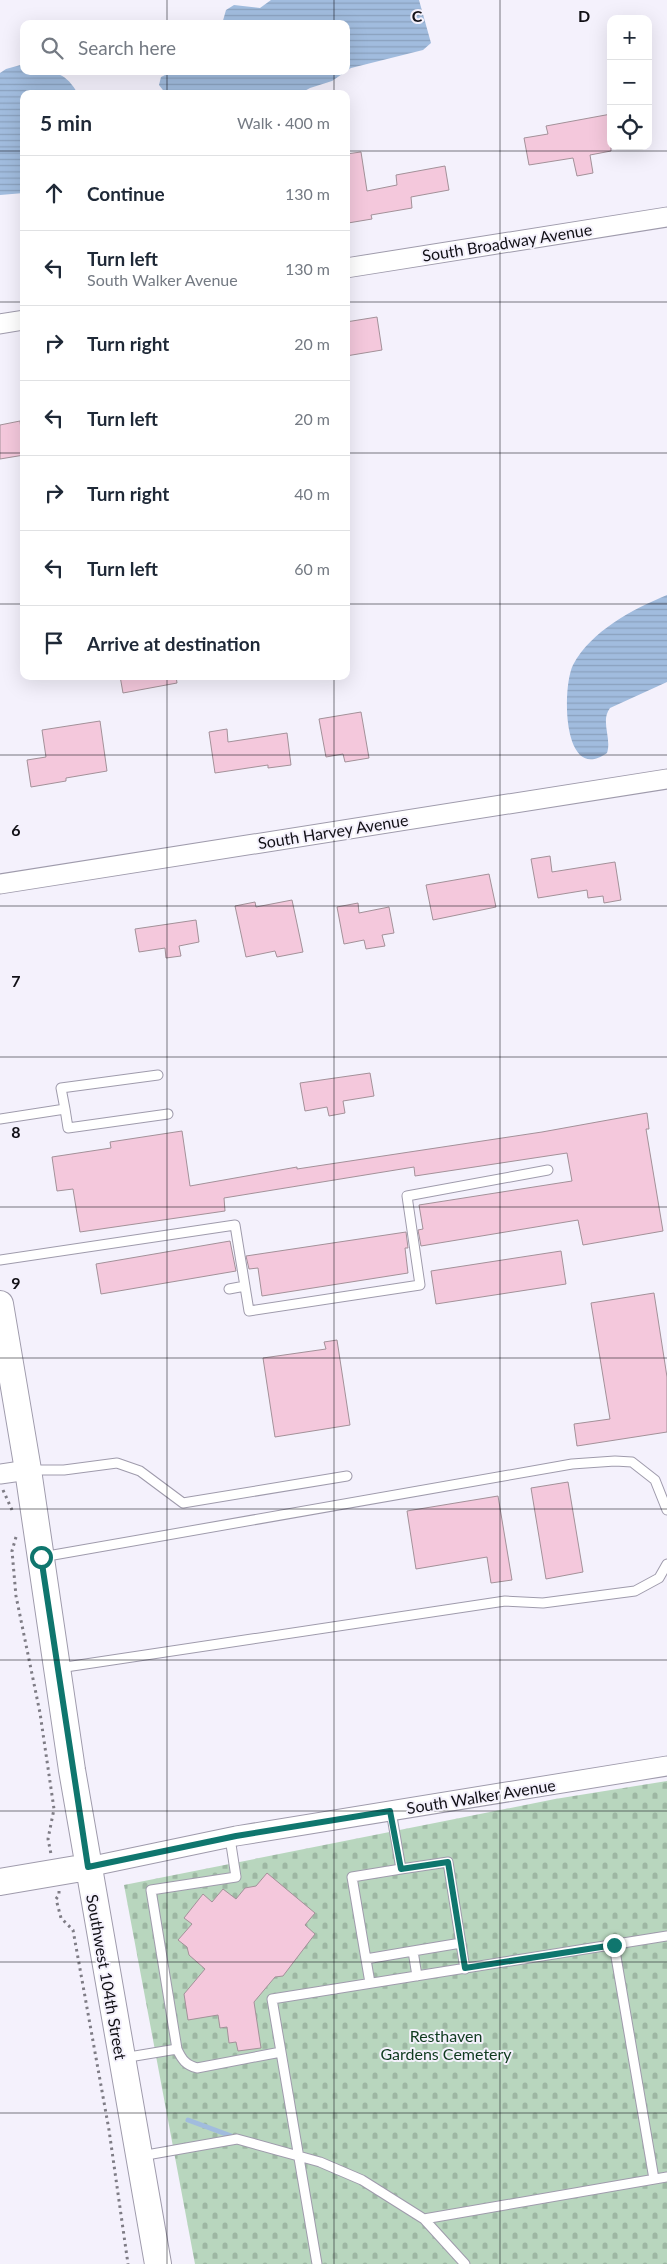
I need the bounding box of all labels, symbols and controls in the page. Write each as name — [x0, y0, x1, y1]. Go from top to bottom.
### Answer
text: C — [412, 6, 423, 25]
text: D — [578, 6, 590, 25]
map controls — [607, 15, 652, 150]
button: + — [607, 15, 652, 60]
search box — [20, 20, 350, 75]
icon: search — [38, 34, 66, 62]
text: Search here — [78, 36, 176, 59]
button: − — [607, 60, 652, 105]
button: locate — [607, 105, 652, 150]
text: 5 min — [40, 110, 92, 135]
text: Walk · 400 m — [237, 113, 330, 132]
icon: ahead — [40, 179, 68, 207]
text: Continue — [87, 182, 165, 205]
text: 130 m — [285, 184, 330, 203]
street label: South Broadway Avenue — [421, 219, 593, 265]
text: Turn left — [87, 247, 158, 270]
icon: left — [40, 254, 68, 282]
text: 130 m — [285, 259, 330, 278]
text: South Walker Avenue — [87, 270, 238, 289]
icon: right — [40, 329, 68, 357]
text: Turn right — [87, 332, 169, 355]
text: 20 m — [294, 334, 330, 353]
icon: left — [40, 404, 68, 432]
text: Turn left — [87, 407, 158, 430]
text: 20 m — [294, 409, 330, 428]
icon: right — [40, 479, 68, 507]
text: Turn right — [87, 482, 169, 505]
text: 40 m — [294, 484, 330, 503]
icon: left — [40, 554, 68, 582]
text: Turn left — [87, 557, 158, 580]
text: 60 m — [294, 559, 330, 578]
icon: arrive — [40, 629, 68, 657]
text: Arrive at destination — [87, 632, 260, 655]
street label: South Harvey Avenue — [257, 810, 409, 852]
text: 6 — [11, 820, 21, 839]
text: 7 — [11, 971, 21, 990]
text: 8 — [11, 1122, 21, 1141]
text: 9 — [11, 1273, 21, 1292]
route start — [30, 1546, 53, 1569]
street label: South Walker Avenue — [405, 1775, 557, 1817]
street label: Southwest 104th Street — [83, 1893, 131, 2061]
route end — [603, 1934, 626, 1957]
park label: Resthaven Gardens Cemetery — [380, 2026, 512, 2063]

